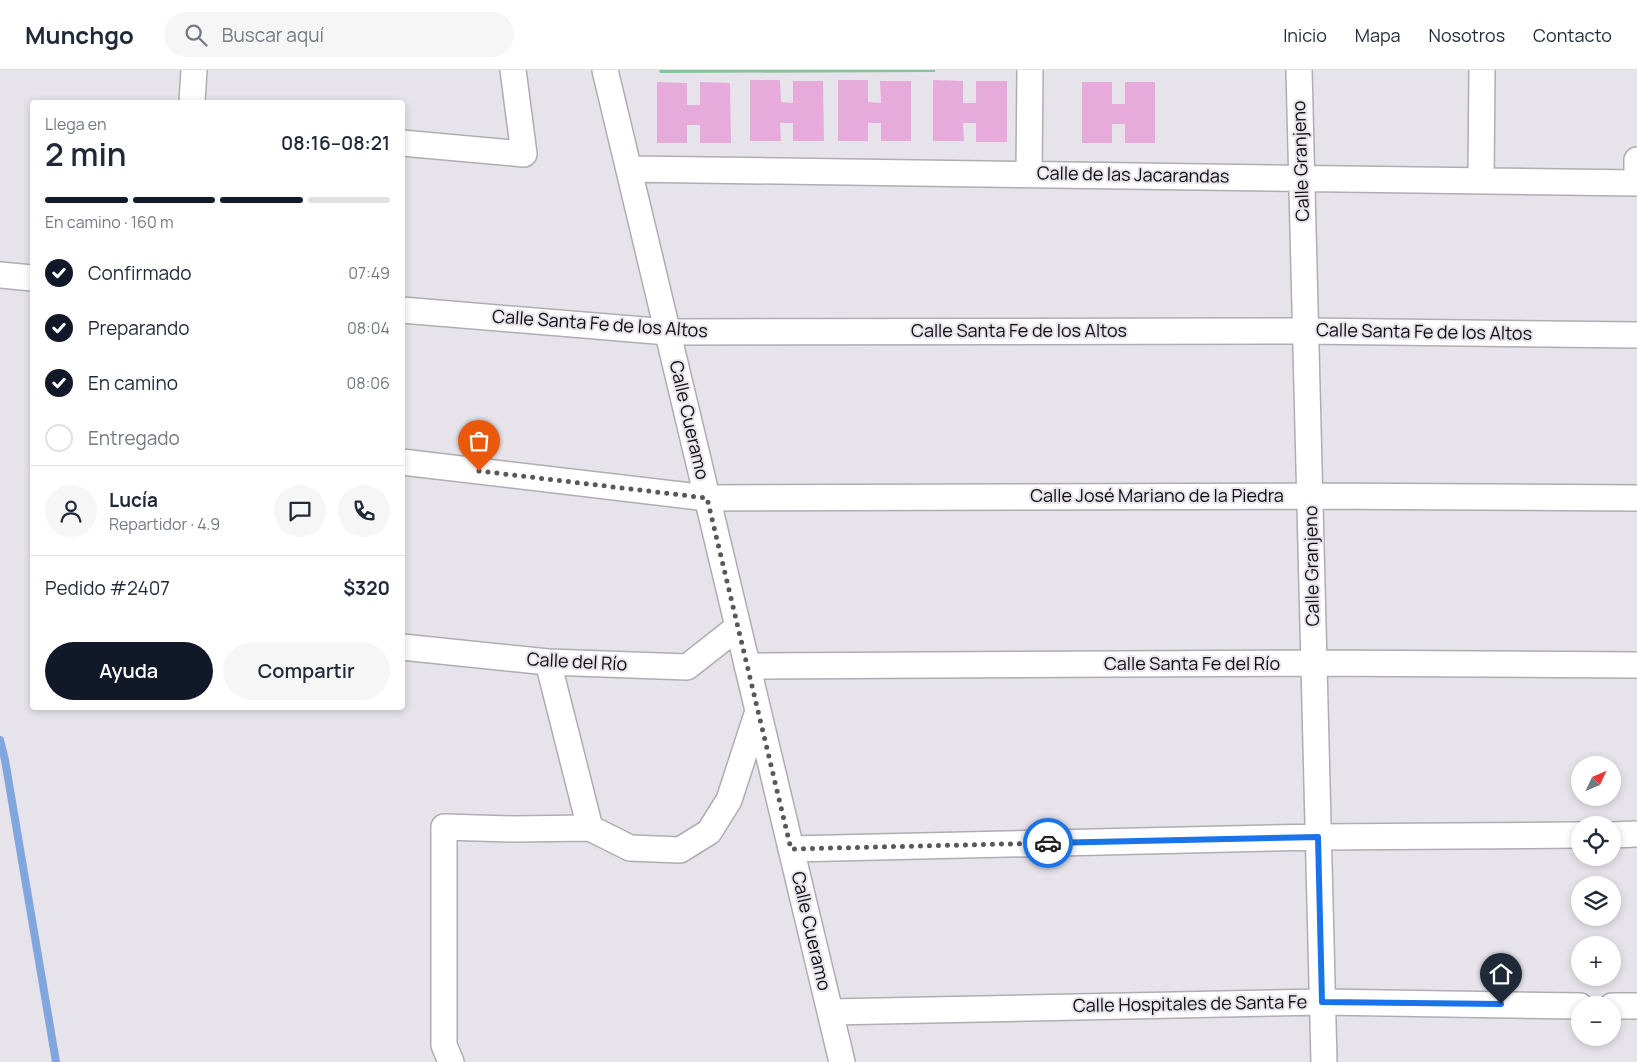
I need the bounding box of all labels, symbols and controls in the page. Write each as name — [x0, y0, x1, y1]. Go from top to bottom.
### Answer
search box — [164, 12, 514, 57]
text: Munchgo — [25, 18, 134, 51]
icon: search — [182, 21, 210, 49]
text: Buscar aquí — [222, 22, 324, 48]
text: Inicio — [1283, 23, 1327, 47]
text: Mapa — [1355, 23, 1401, 47]
text: Nosotros — [1429, 23, 1505, 47]
text: Contacto — [1533, 23, 1612, 47]
street label: Calle Granjeno — [1286, 100, 1314, 222]
text: Llega en — [45, 113, 106, 135]
text: 08:16–08:21 — [281, 130, 390, 156]
text: 2 min — [45, 132, 127, 176]
street label: Calle de las Jacarandas — [1037, 160, 1229, 188]
text: En camino · 160 m — [45, 211, 173, 233]
icon: check — [45, 259, 73, 287]
text: Confirmado — [88, 260, 192, 286]
text: 07:49 — [348, 262, 390, 284]
street label: Calle Santa Fe de los Altos — [492, 303, 709, 343]
icon: check — [45, 314, 73, 342]
text: Preparando — [88, 315, 190, 341]
text: 08:04 — [347, 317, 390, 339]
street label: Calle Santa Fe de los Altos — [1316, 317, 1532, 345]
street label: Calle Santa Fe de los Altos — [911, 318, 1127, 342]
street label: Calle Cueramo — [665, 358, 715, 482]
icon: check — [45, 369, 73, 397]
text: En camino — [88, 370, 178, 396]
text: 08:06 — [346, 372, 390, 394]
pin — [458, 420, 500, 471]
text: Entregado — [88, 425, 180, 451]
icon: bag — [465, 427, 493, 455]
street label: Calle José Mariano de la Piedra — [1030, 483, 1284, 507]
button: person — [45, 485, 97, 537]
button: chat — [274, 485, 326, 537]
button: phone — [338, 485, 390, 537]
text: Lucía — [109, 487, 158, 513]
street label: Calle Granjeno — [1298, 505, 1324, 627]
text: Repartidor · 4.9 — [109, 513, 220, 535]
text: Pedido #2407 — [45, 575, 170, 601]
text: $320 — [343, 575, 390, 601]
button: Ayuda — [45, 642, 213, 700]
button: Compartir — [223, 642, 390, 700]
street label: Calle del Río — [526, 646, 628, 676]
street label: Calle Santa Fe del Río — [1104, 651, 1280, 675]
north arrow — [1571, 756, 1621, 806]
map controls — [1571, 756, 1621, 1046]
button: locate — [1571, 816, 1621, 866]
courier — [1023, 818, 1073, 868]
icon: car — [1034, 829, 1062, 857]
street label: Calle Cueramo — [787, 869, 837, 993]
button: layers — [1571, 876, 1621, 926]
button: + — [1571, 936, 1621, 986]
pin — [1480, 953, 1522, 1004]
icon: home — [1487, 960, 1515, 988]
street label: Calle Hospitales de Santa Fe — [1073, 989, 1307, 1017]
button: − — [1571, 996, 1621, 1046]

